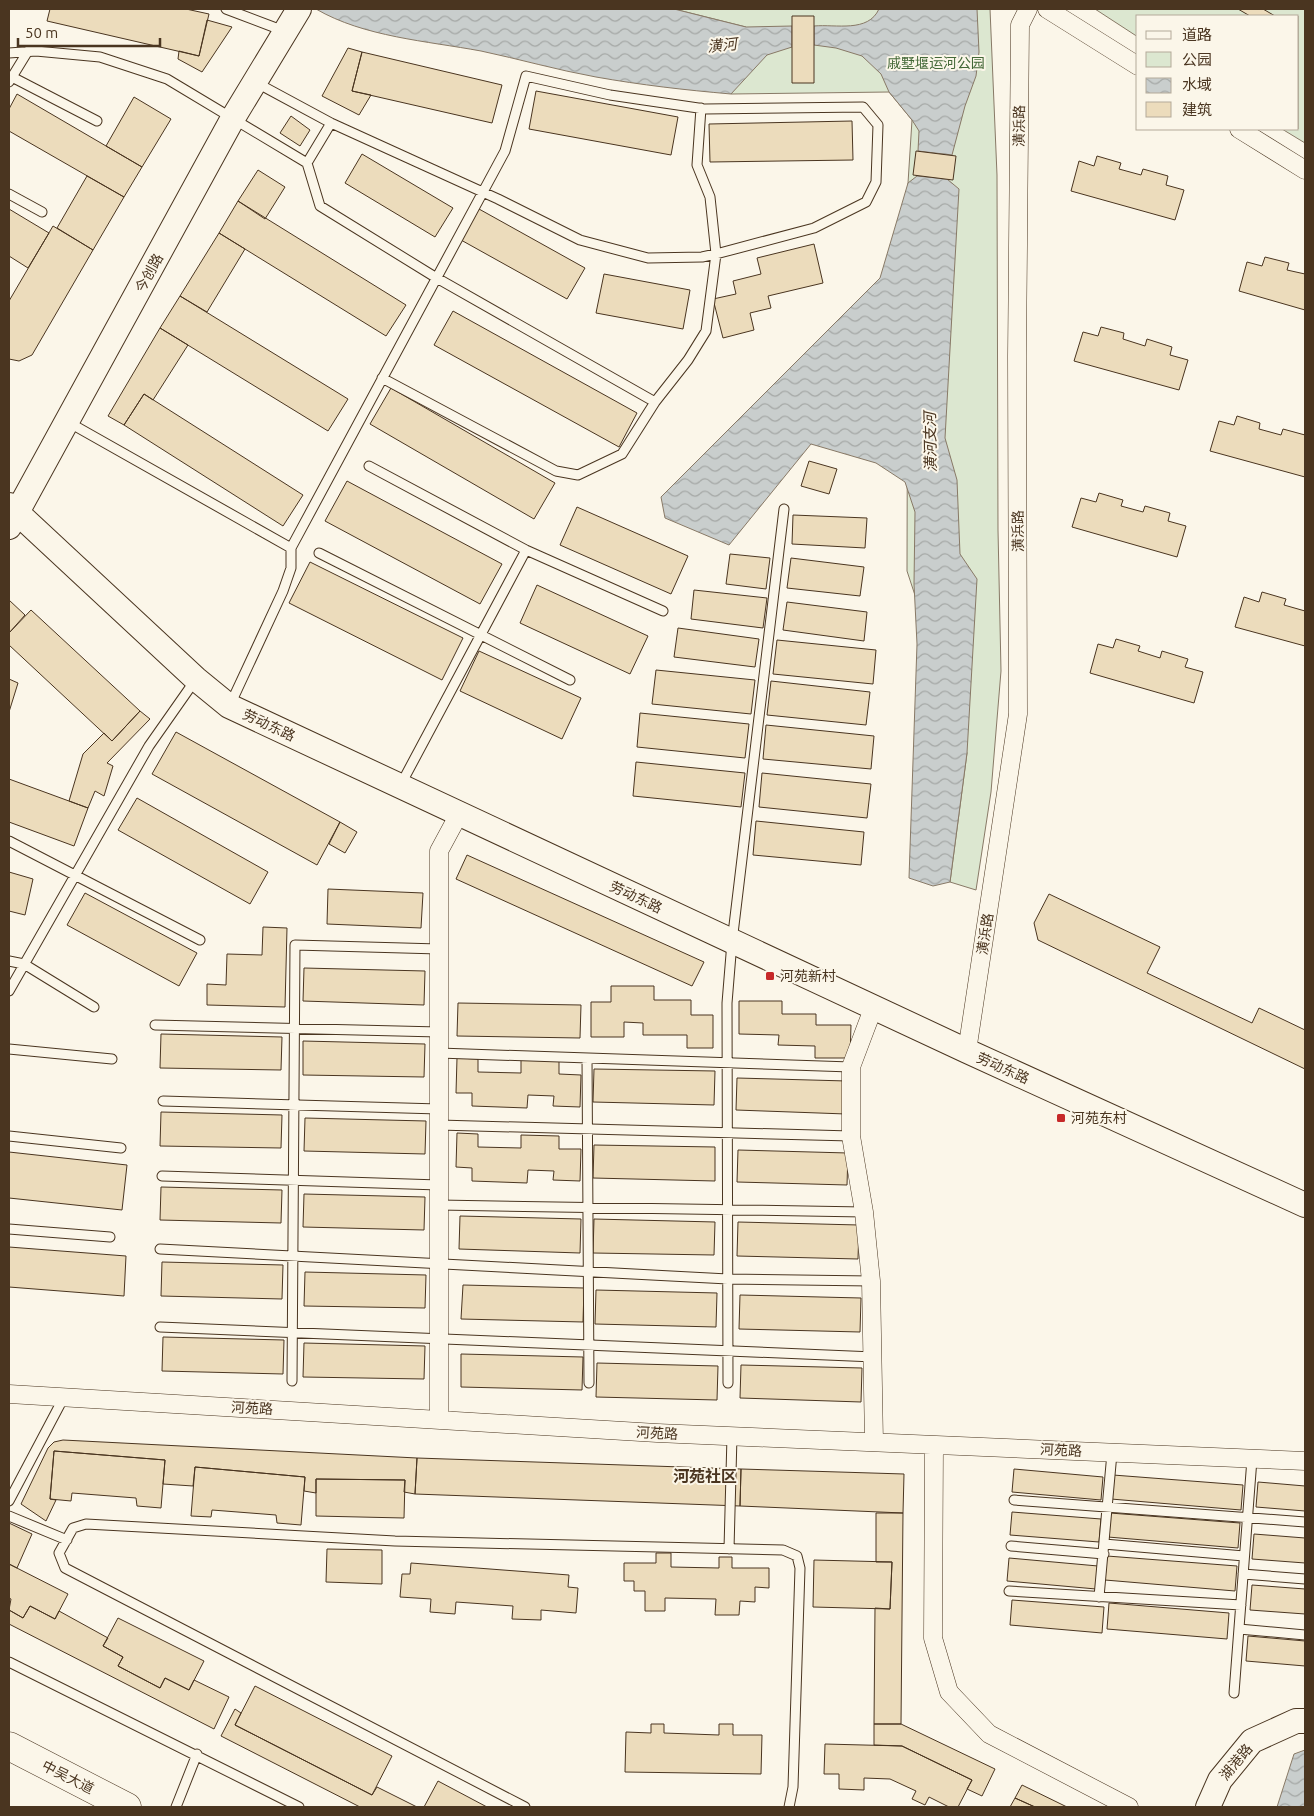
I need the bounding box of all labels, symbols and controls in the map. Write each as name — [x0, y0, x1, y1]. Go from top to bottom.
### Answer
scale bar — [18, 15, 160, 47]
legend — [1136, 15, 1299, 130]
text: 50 m — [25, 24, 58, 41]
text: 道路 — [1182, 26, 1212, 43]
water label: 潢河 — [706, 35, 741, 55]
text: 公园 — [1182, 51, 1212, 68]
park label: 戚墅堰运河公园 — [887, 55, 985, 71]
text: 水域 — [1182, 76, 1212, 93]
text: 建筑 — [1182, 101, 1212, 118]
street label: 潢浜路 — [1011, 105, 1027, 147]
street label: 今创路 — [132, 251, 166, 295]
water label: 潢河支河 — [921, 409, 939, 472]
street label: 潢浜路 — [1010, 510, 1026, 552]
street label: 劳动东路 — [240, 706, 298, 744]
street label: 劳动东路 — [607, 878, 665, 916]
street label: 潢浜路 — [974, 912, 996, 956]
place label: 河苑新村 — [780, 968, 836, 984]
marker: 河苑新村 — [764, 970, 776, 982]
street label: 劳动东路 — [974, 1049, 1032, 1087]
place label: 河苑东村 — [1071, 1110, 1127, 1126]
marker: 河苑东村 — [1055, 1112, 1067, 1124]
street label: 河苑路 — [231, 1399, 273, 1417]
street label: 河苑路 — [636, 1424, 678, 1442]
street label: 河苑路 — [1040, 1441, 1082, 1459]
district label: 河苑社区 — [673, 1467, 737, 1485]
street label: 湖港路 — [1216, 1741, 1256, 1783]
street label: 中吴大道 — [39, 1757, 97, 1797]

